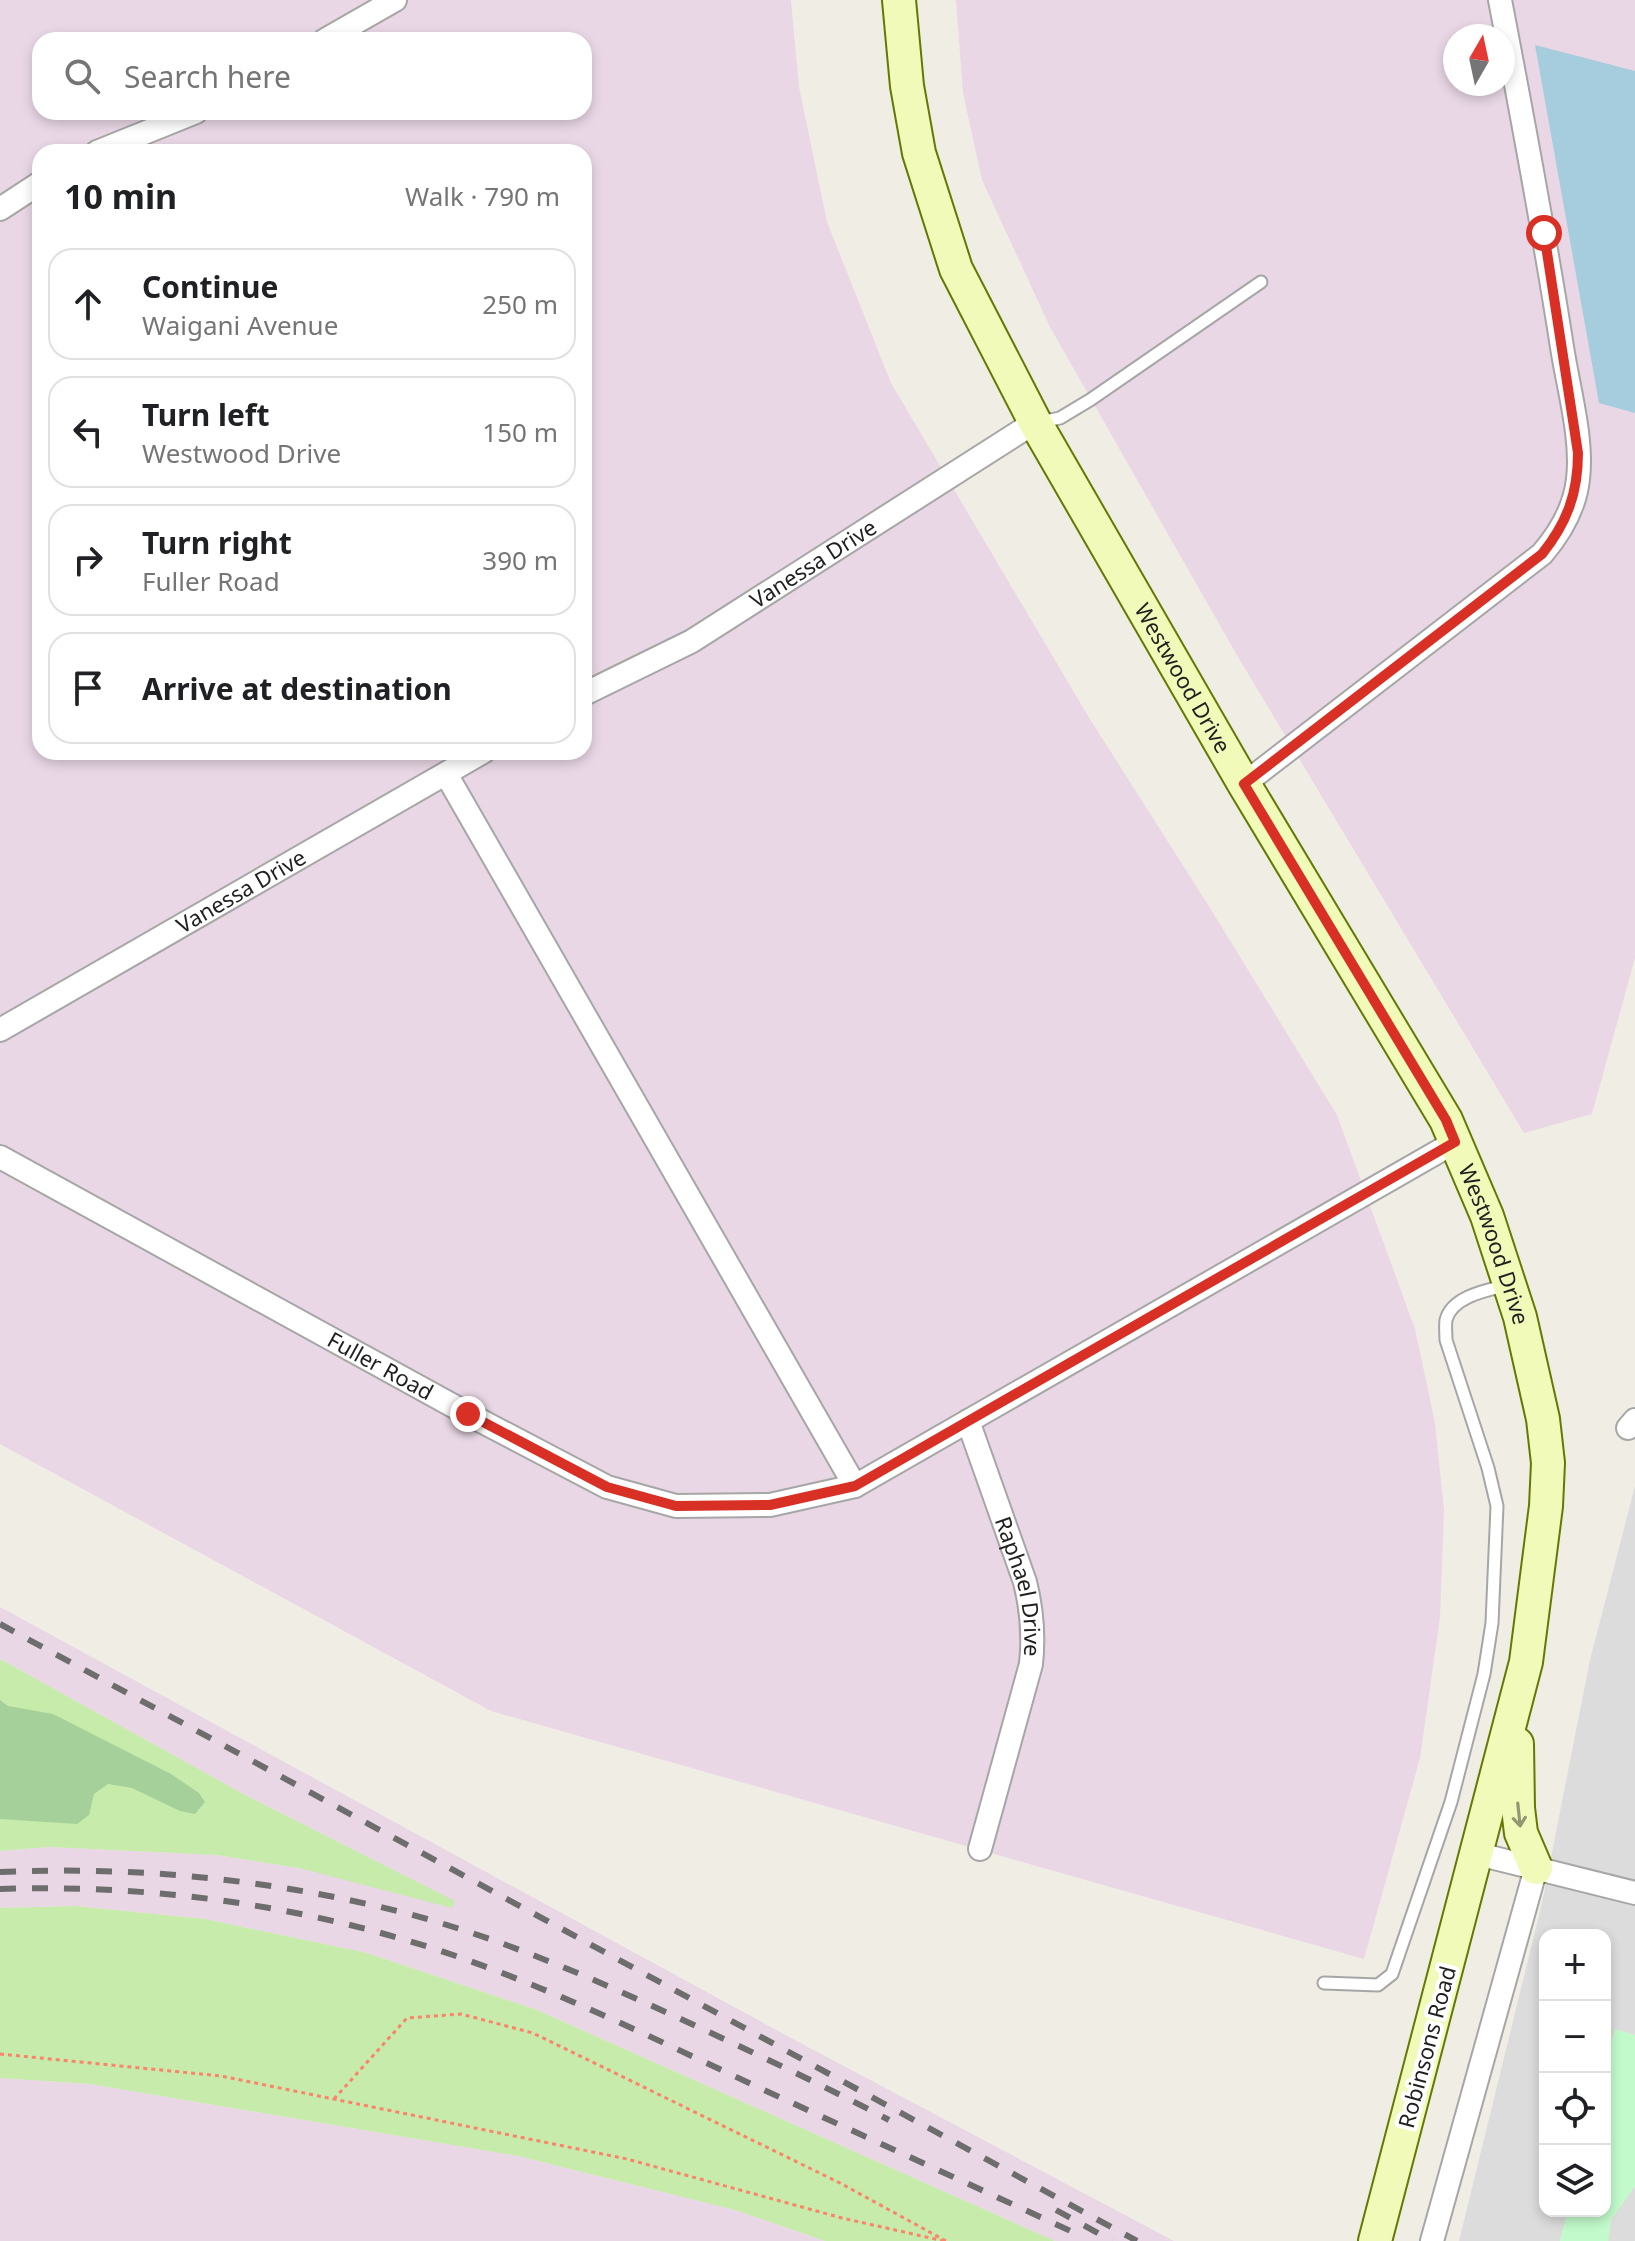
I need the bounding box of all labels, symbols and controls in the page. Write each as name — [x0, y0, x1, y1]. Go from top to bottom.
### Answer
north arrow — [1443, 24, 1515, 96]
search box — [32, 32, 592, 120]
icon: search — [60, 54, 104, 98]
text: Search here — [124, 56, 291, 97]
text: 10 min — [64, 173, 177, 219]
text: Walk · 790 m — [405, 178, 560, 214]
route start — [1526, 215, 1562, 251]
text: Continue — [142, 266, 278, 307]
icon: ahead — [66, 282, 110, 326]
text: 250 m — [482, 286, 558, 322]
text: Waigani Avenue — [142, 307, 338, 343]
text: Turn left — [142, 394, 270, 435]
icon: left — [66, 410, 110, 454]
text: 150 m — [482, 414, 558, 450]
text: Westwood Drive — [142, 435, 341, 471]
street label: Vanessa Drive — [743, 511, 882, 614]
text: Turn right — [142, 522, 292, 563]
icon: right — [66, 538, 110, 582]
text: 390 m — [482, 542, 558, 578]
text: Fuller Road — [142, 563, 280, 599]
street label: Westwood Drive — [1129, 597, 1239, 758]
icon: arrive — [66, 666, 110, 710]
text: Arrive at destination — [142, 668, 452, 709]
street label: Vanessa Drive — [170, 841, 311, 940]
street label: Westwood Drive — [1452, 1159, 1537, 1327]
street label: Fuller Road — [323, 1324, 439, 1406]
route end — [450, 1396, 486, 1432]
street label: Raphael Drive — [989, 1512, 1048, 1657]
one-way arrow — [1512, 1801, 1527, 1828]
map controls — [1539, 1929, 1611, 2217]
button: + — [1539, 1929, 1611, 2001]
street label: Robinsons Road — [1390, 1963, 1462, 2131]
button: − — [1539, 2001, 1611, 2073]
button: locate — [1539, 2073, 1611, 2145]
button: layers — [1539, 2145, 1611, 2217]

